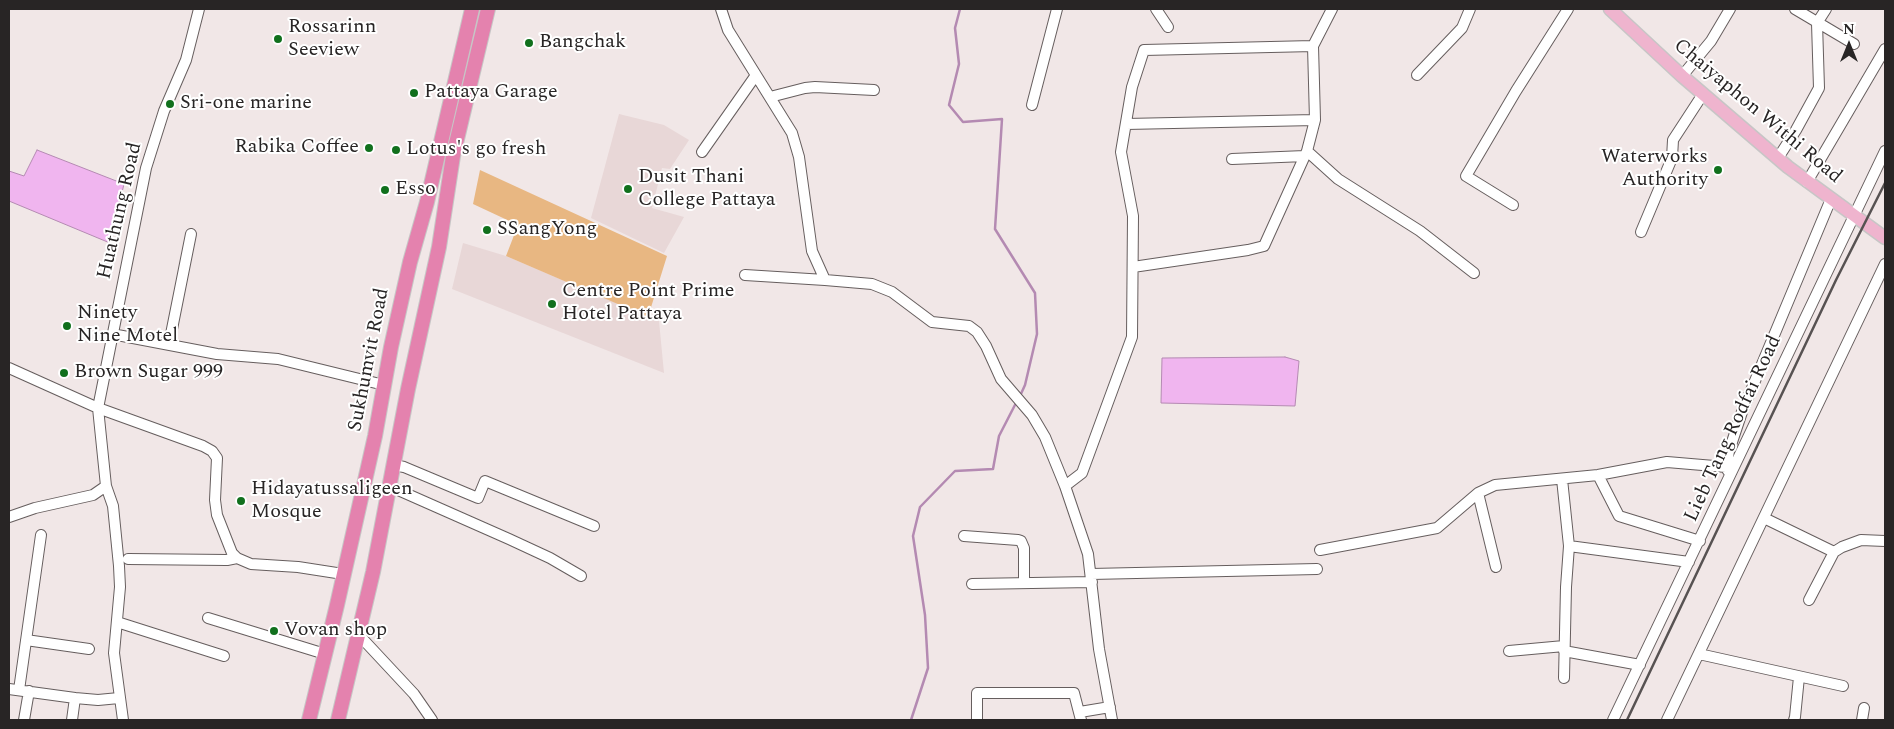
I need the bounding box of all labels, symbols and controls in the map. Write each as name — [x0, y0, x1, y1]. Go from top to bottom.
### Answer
place label: Rossarinn Seeview — [288, 16, 376, 63]
text: N — [1843, 19, 1855, 40]
north arrow — [1824, 20, 1874, 70]
place label: Bangchak — [539, 31, 626, 55]
marker: Rossarinn Seeview — [272, 33, 284, 45]
street label: Chaiyaphon Withi Road — [1668, 34, 1846, 190]
marker: Bangchak — [523, 37, 535, 49]
place label: Pattaya Garage — [424, 81, 558, 105]
marker: Pattaya Garage — [408, 87, 420, 99]
place label: Sri-one marine — [180, 92, 312, 116]
marker: Sri-one marine — [164, 98, 176, 110]
place label: Rabika Coffee — [234, 136, 359, 160]
place label: Lotus's go fresh — [406, 138, 546, 162]
street label: Huathung Road — [94, 140, 148, 282]
marker: Rabika Coffee — [363, 142, 375, 154]
marker: Lotus's go fresh — [390, 144, 402, 156]
place label: Waterworks Authority — [1601, 146, 1708, 193]
marker: Waterworks Authority — [1712, 164, 1724, 176]
place label: Dusit Thani College Pattaya — [638, 166, 776, 213]
place label: Esso — [395, 178, 436, 202]
marker: Dusit Thani College Pattaya — [622, 183, 634, 195]
marker: Esso — [379, 184, 391, 196]
place label: SSangYong — [497, 218, 597, 242]
marker: SSangYong — [481, 224, 493, 236]
place label: Centre Point Prime Hotel Pattaya — [562, 280, 735, 327]
street label: Sukhumvit Road — [344, 286, 396, 434]
marker: Centre Point Prime Hotel Pattaya — [546, 298, 558, 310]
place label: Ninety Nine Motel — [77, 302, 178, 349]
marker: Ninety Nine Motel — [61, 320, 73, 332]
street label: Lieb Tang Rodfai Road — [1680, 332, 1788, 526]
place label: Brown Sugar 999 — [74, 361, 223, 385]
marker: Brown Sugar 999 — [58, 367, 70, 379]
place label: Hidayatussaligeen Mosque — [251, 478, 413, 525]
marker: Hidayatussaligeen Mosque — [235, 495, 247, 507]
place label: Vovan shop — [284, 619, 387, 643]
marker: Vovan shop — [268, 625, 280, 637]

